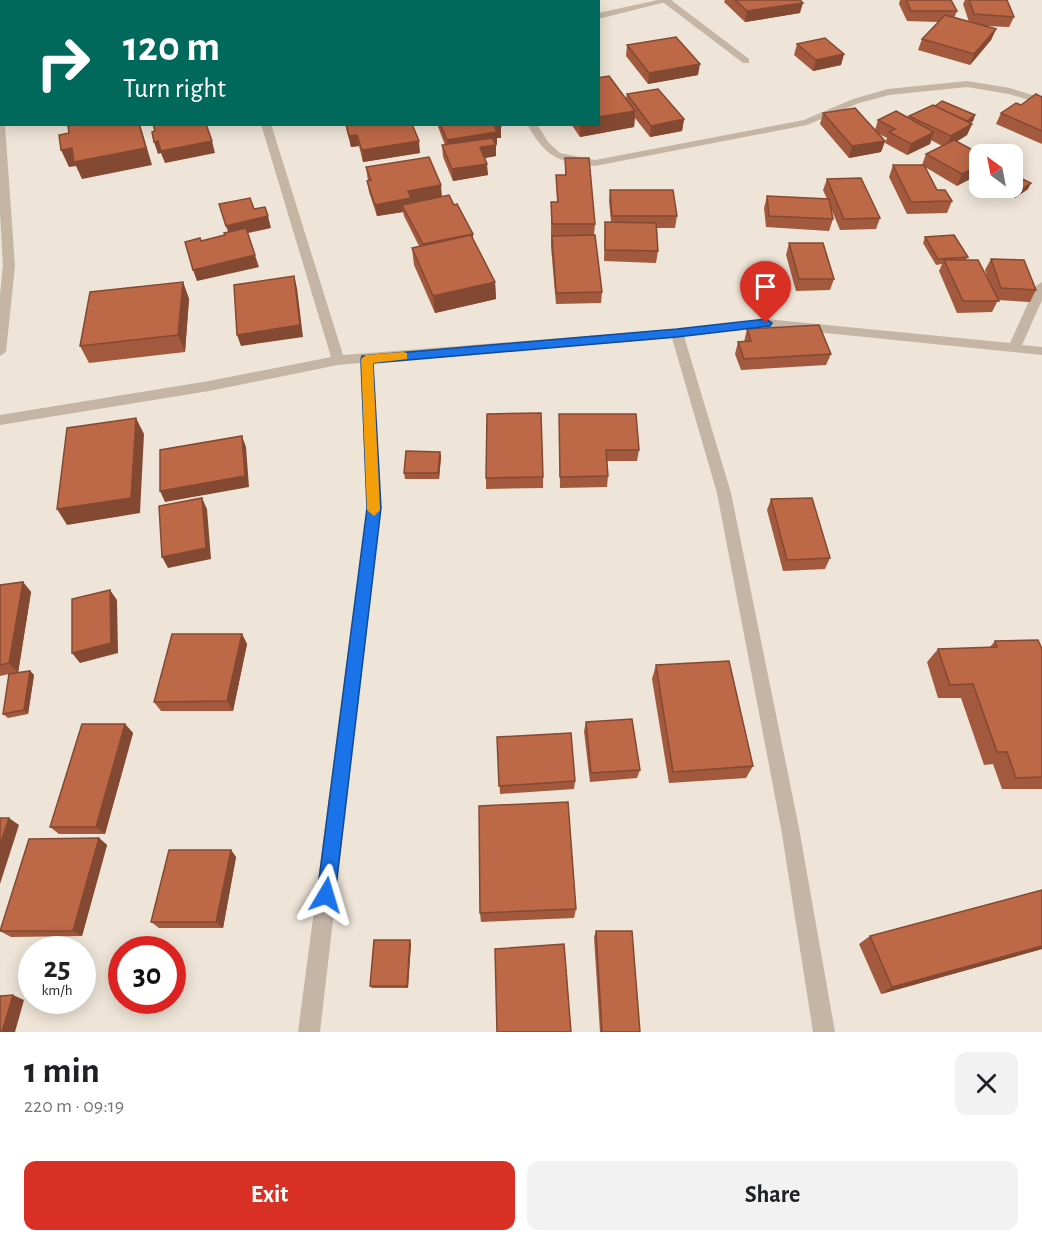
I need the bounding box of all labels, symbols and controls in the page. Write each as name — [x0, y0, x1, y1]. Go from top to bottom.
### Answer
icon: right — [24, 24, 102, 102]
text: 120 m — [123, 26, 220, 68]
text: Turn right — [123, 75, 226, 102]
north arrow — [969, 144, 1023, 198]
map controls — [969, 144, 1023, 198]
pin — [740, 261, 791, 323]
icon: arrive — [749, 270, 782, 303]
position arrow — [294, 863, 358, 927]
speed limit sign: 30 — [108, 936, 186, 1014]
text: 25 — [43, 953, 71, 983]
text: km/h — [42, 983, 72, 998]
button: close — [955, 1052, 1018, 1115]
text: 1 min — [24, 1053, 100, 1089]
text: 220 m · 09:19 — [24, 1096, 124, 1116]
button: Exit — [24, 1161, 515, 1230]
button: Share — [527, 1161, 1018, 1230]

